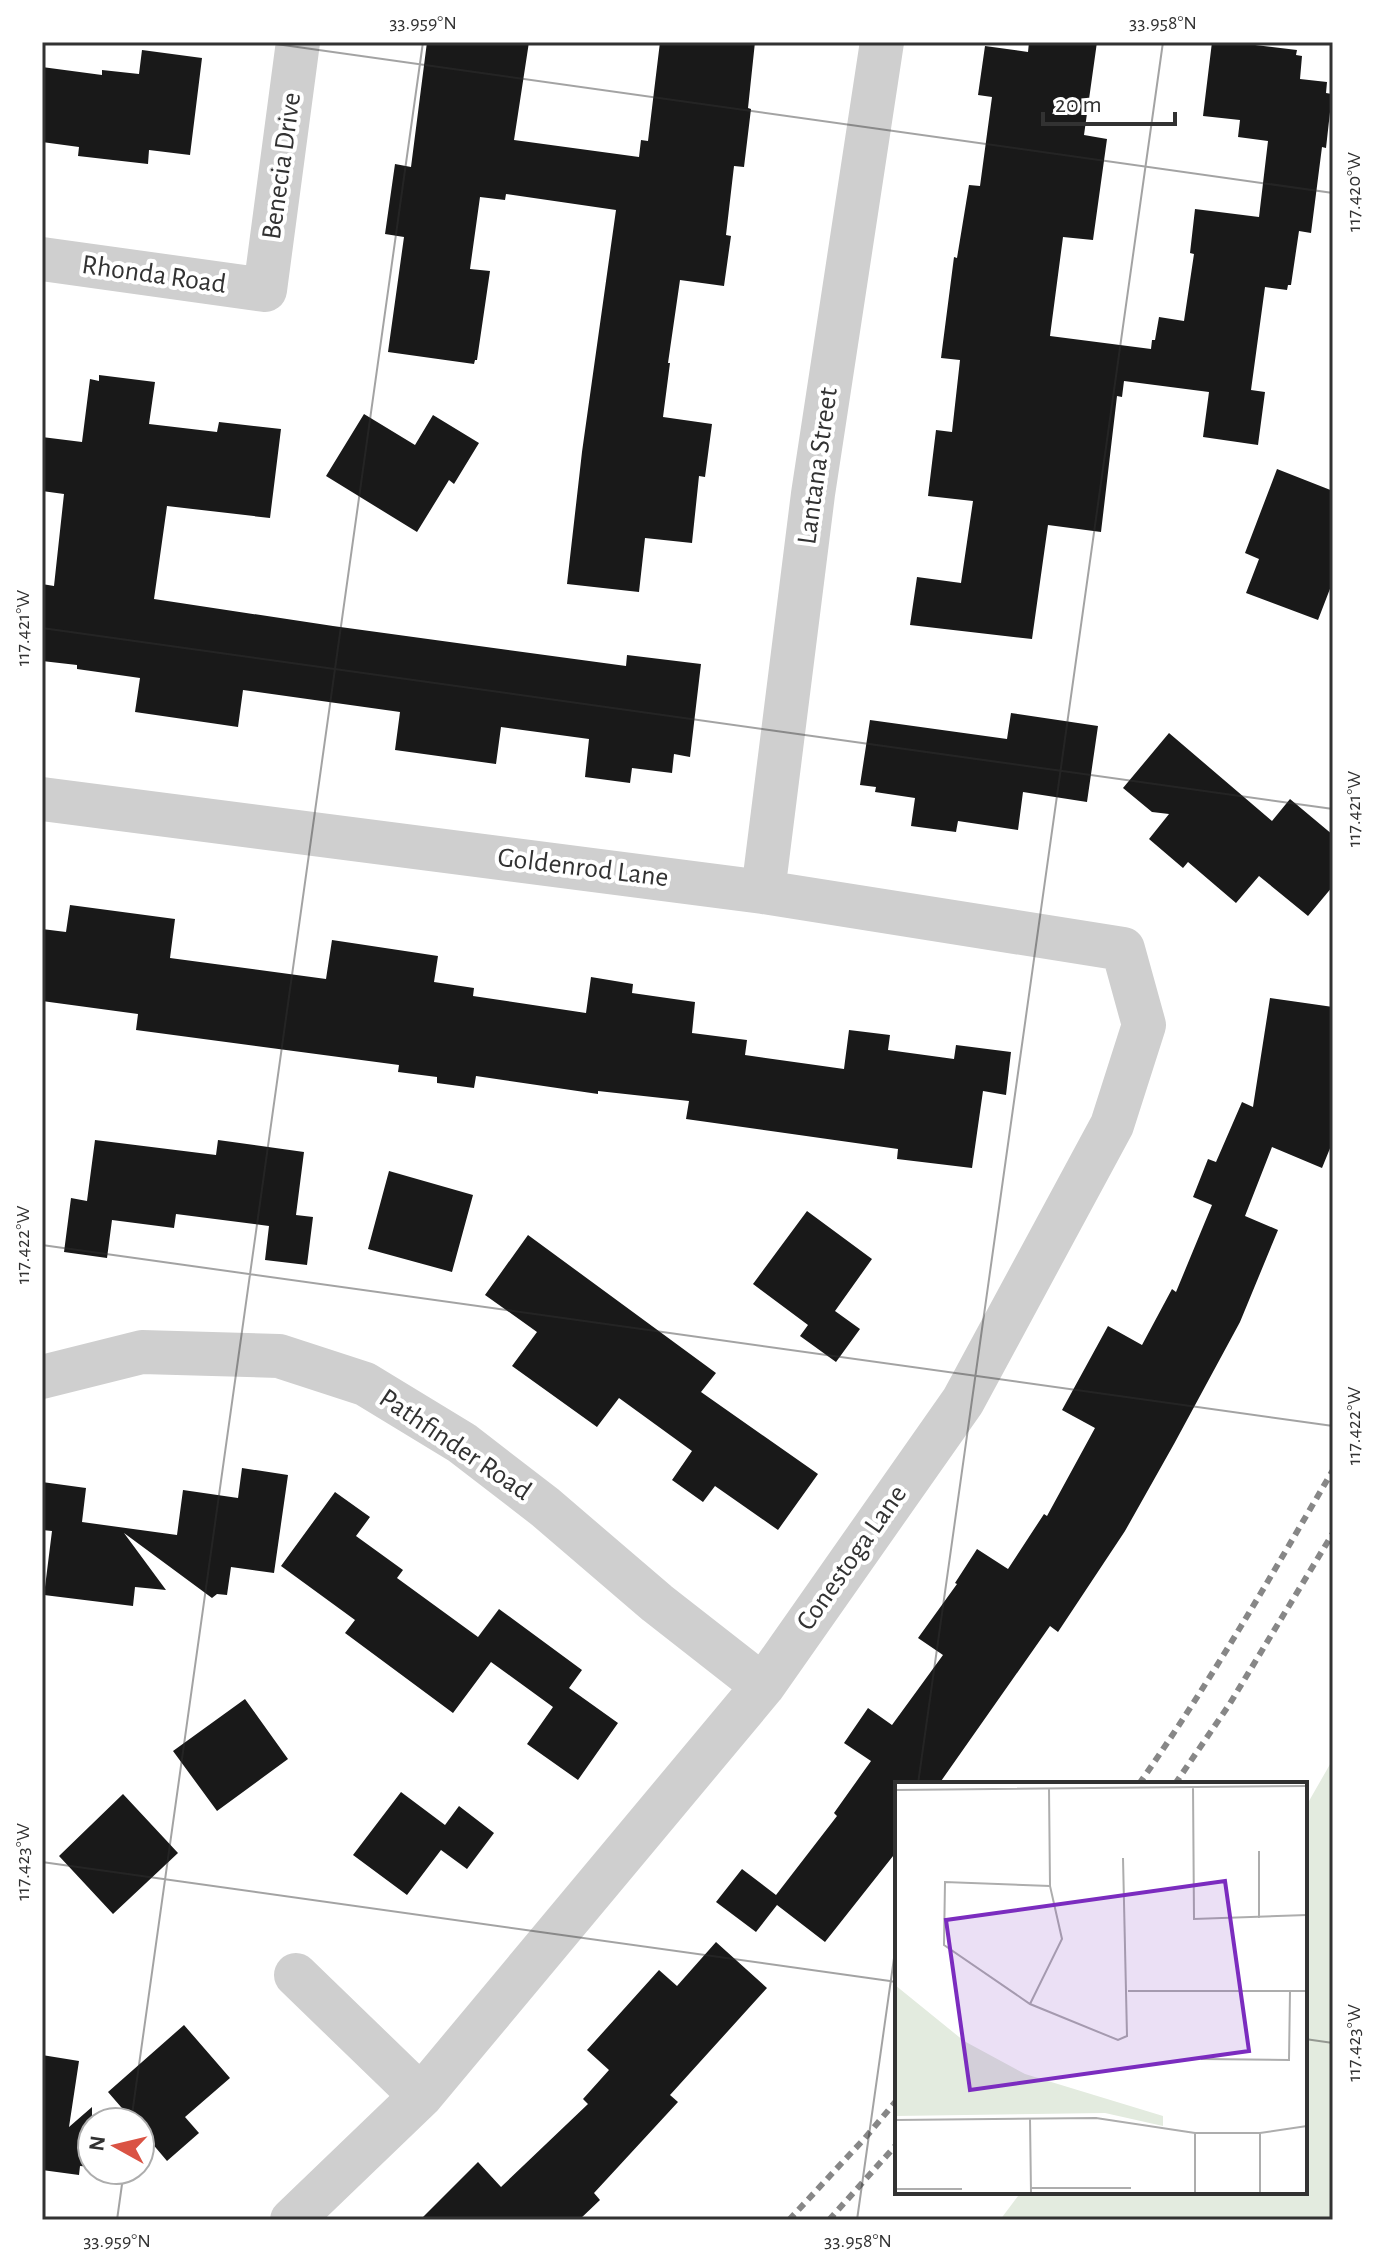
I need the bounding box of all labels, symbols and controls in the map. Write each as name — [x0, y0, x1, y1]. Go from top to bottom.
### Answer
text: 33.959°N — [389, 13, 457, 33]
text: 33.958°N — [1129, 13, 1197, 33]
scale bar — [1043, 76, 1175, 126]
street label: Benecia Drive — [258, 91, 306, 241]
text: 20 m — [1055, 93, 1102, 117]
text: 117.420°W — [1344, 152, 1364, 232]
street label: Rhonda Road — [80, 251, 228, 299]
street label: Lantana Street — [793, 386, 843, 546]
text: 117.421°W — [13, 590, 33, 666]
text: 117.421°W — [1344, 771, 1364, 847]
street label: Goldenrod Lane — [496, 844, 670, 892]
text: 117.422°W — [13, 1206, 33, 1284]
street label: Pathfinder Road — [374, 1384, 536, 1506]
text: 117.422°W — [1344, 1387, 1364, 1465]
street label: Conestoga Lane — [792, 1480, 912, 1636]
inset map — [895, 1782, 1307, 2194]
text: 117.423°W — [13, 1823, 33, 1901]
text: 117.423°W — [1344, 2004, 1364, 2082]
north arrow — [76, 2106, 156, 2186]
text: N — [85, 2134, 109, 2152]
text: 33.959°N — [83, 2231, 151, 2251]
text: 33.958°N — [824, 2231, 892, 2251]

